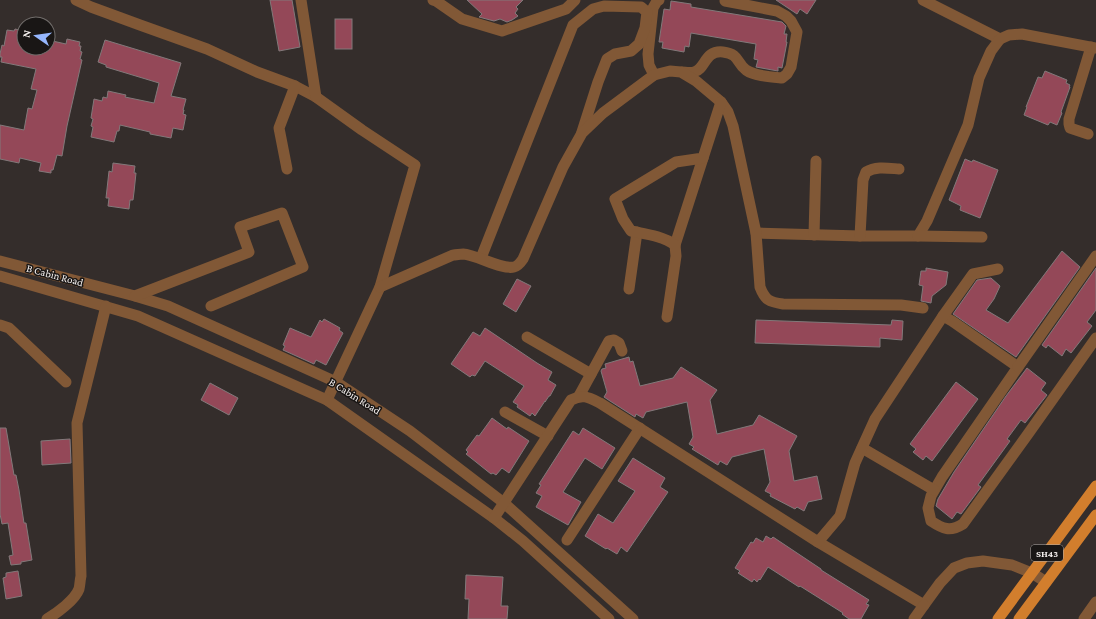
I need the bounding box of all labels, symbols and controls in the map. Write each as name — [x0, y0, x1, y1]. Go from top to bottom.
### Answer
north arrow — [16, 16, 56, 56]
text: N — [20, 28, 33, 39]
street label: B Cabin Road — [25, 262, 85, 288]
street label: B Cabin Road — [327, 375, 383, 417]
road number: SH43 — [1031, 545, 1063, 561]

